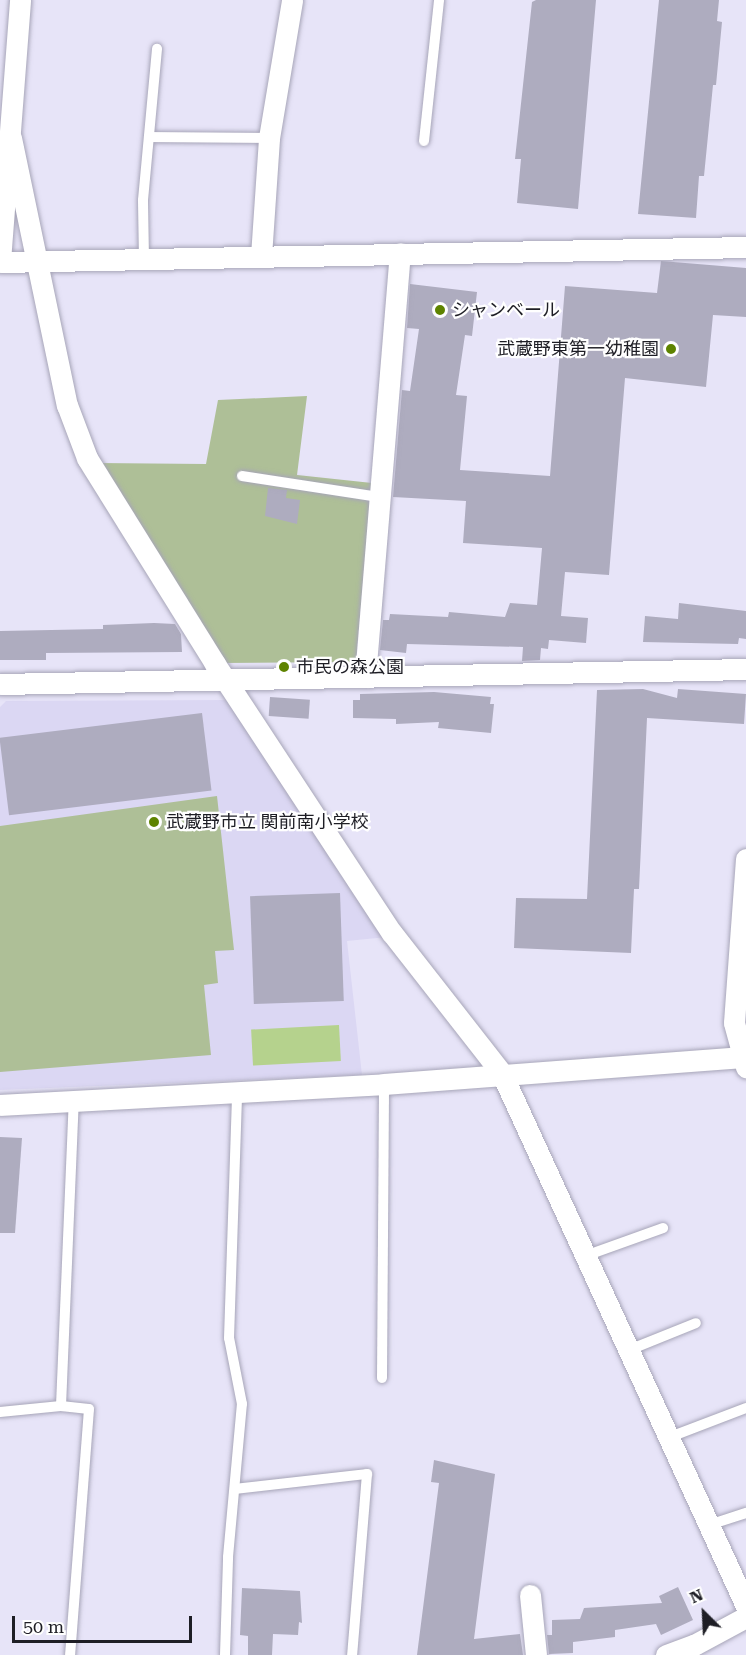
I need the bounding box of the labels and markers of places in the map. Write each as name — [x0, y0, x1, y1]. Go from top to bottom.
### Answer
place label: シャンベール — [452, 299, 560, 321]
marker: シャンベール — [433, 303, 447, 317]
place label: 武蔵野東第一幼稚園 — [497, 338, 659, 360]
marker: 武蔵野東第一幼稚園 — [664, 342, 678, 356]
place label: 市民の森公園 — [296, 656, 404, 678]
marker: 市民の森公園 — [277, 660, 291, 674]
place label: 武蔵野市立 関前南小学校 — [166, 811, 369, 833]
marker: 武蔵野市立 関前南小学校 — [147, 815, 161, 829]

